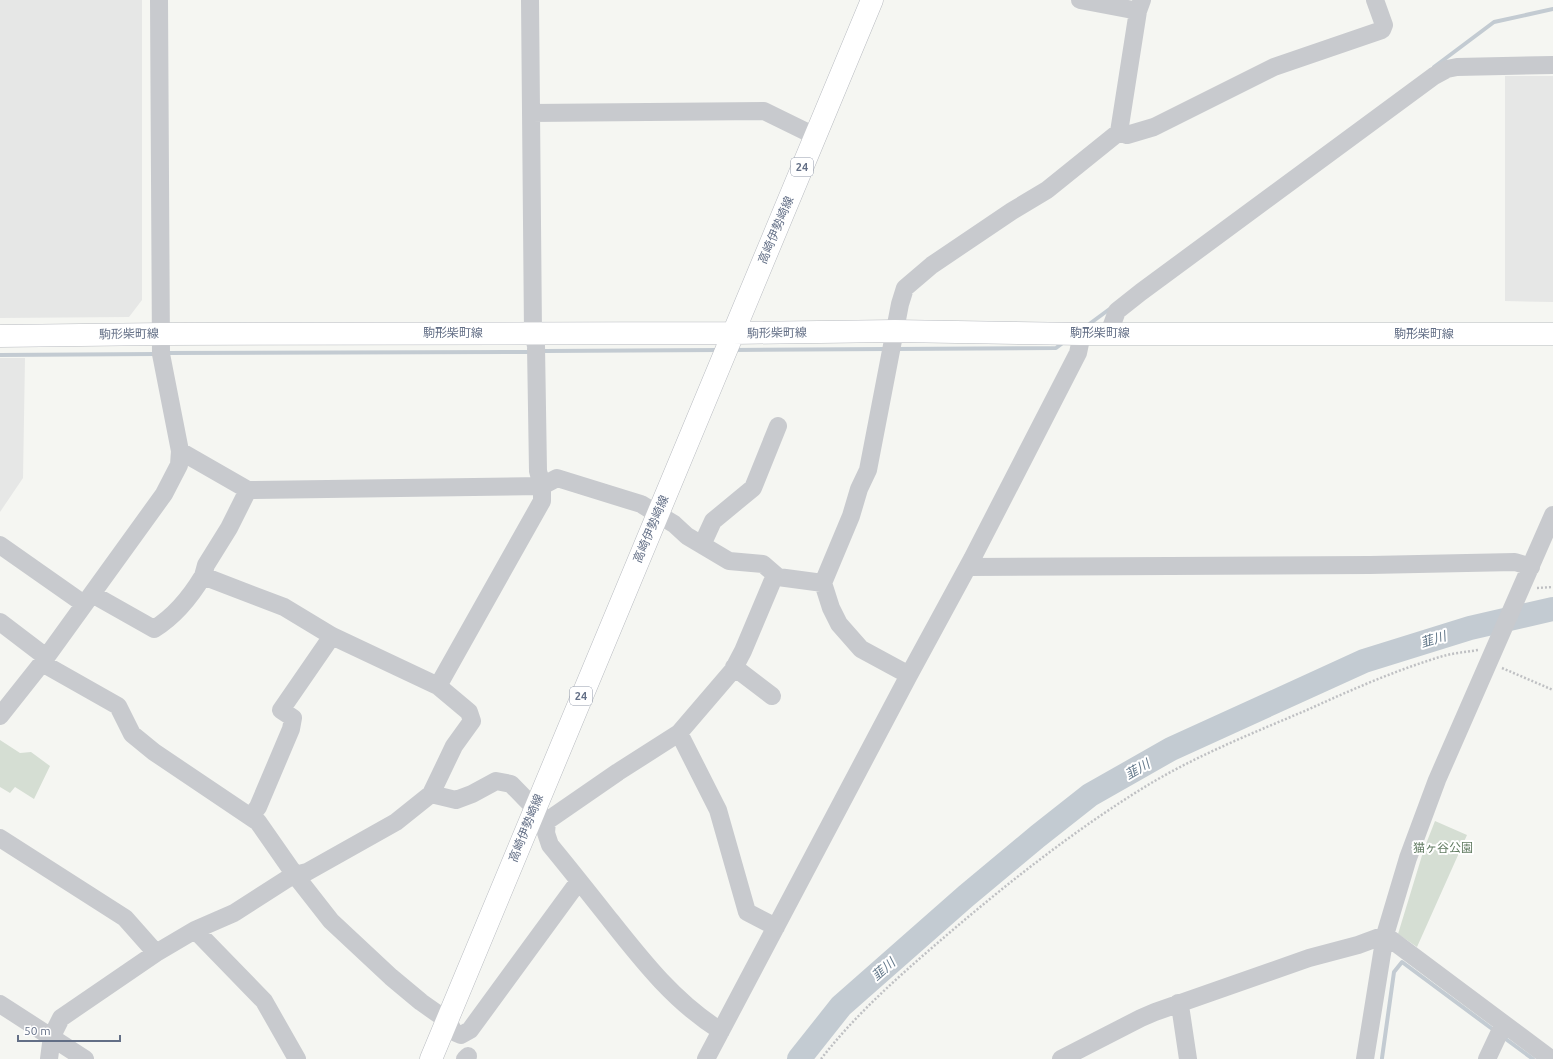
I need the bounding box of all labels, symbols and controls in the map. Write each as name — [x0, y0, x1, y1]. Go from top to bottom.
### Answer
road number: 24 — [791, 158, 813, 176]
street label: 高崎伊勢崎線 — [755, 194, 796, 265]
street label: 駒形柴町線 — [747, 325, 807, 340]
street label: 駒形柴町線 — [99, 326, 159, 341]
street label: 駒形柴町線 — [423, 326, 483, 339]
street label: 駒形柴町線 — [1070, 326, 1130, 339]
street label: 駒形柴町線 — [1394, 327, 1454, 340]
street label: 高崎伊勢崎線 — [630, 493, 671, 564]
water label: 韮川 — [1419, 628, 1449, 649]
road number: 24 — [570, 687, 592, 705]
water label: 韮川 — [1122, 755, 1153, 782]
street label: 高崎伊勢崎線 — [506, 792, 545, 864]
park label: 猫ヶ谷公園 — [1413, 841, 1473, 854]
water label: 韮川 — [869, 954, 899, 983]
scale bar — [18, 1017, 120, 1043]
text: 50 m — [24, 1024, 51, 1037]

